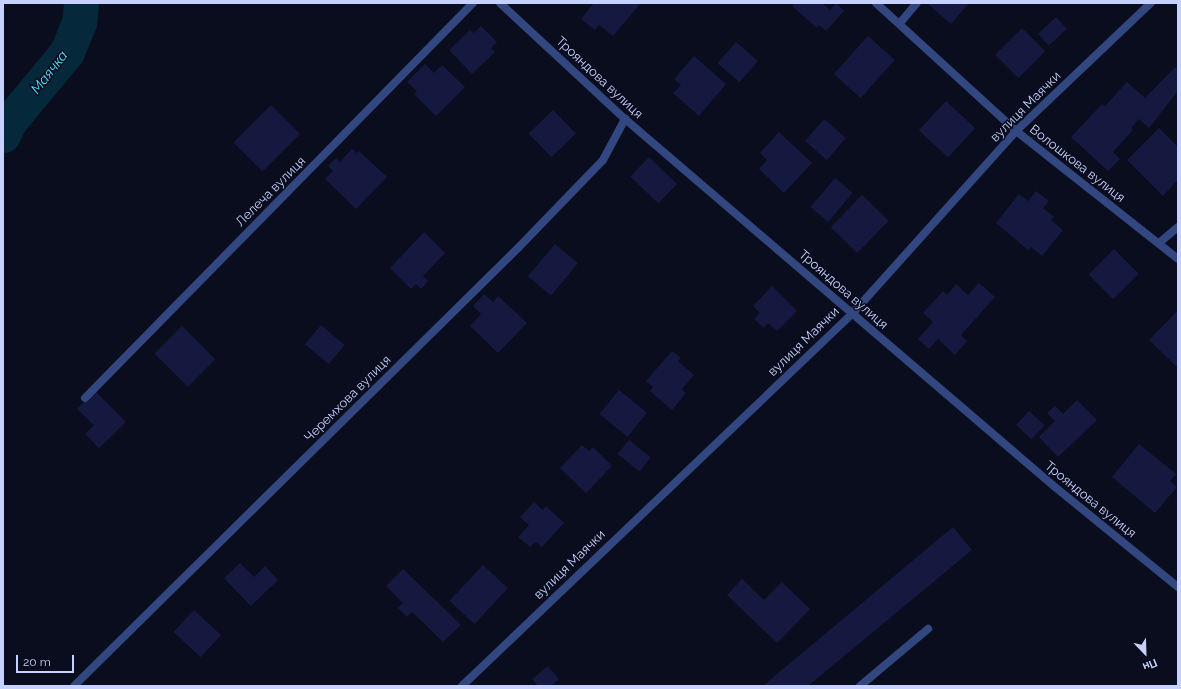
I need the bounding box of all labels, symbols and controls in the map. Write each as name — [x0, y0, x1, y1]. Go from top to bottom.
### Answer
street label: Трояндова вулиця — [552, 34, 646, 122]
water label: Маячка — [27, 47, 71, 97]
street label: вулиця Маячки — [988, 69, 1064, 145]
street label: Волошкова вулиця — [1026, 122, 1128, 206]
street label: Лелеча вулиця — [233, 154, 309, 230]
street label: Трояндова вулиця — [795, 247, 891, 333]
street label: вулиця Маячки — [765, 304, 843, 380]
street label: Черемхова вулиця — [302, 353, 394, 445]
street label: Трояндова вулиця — [1041, 458, 1139, 542]
street label: вулиця Маячки — [531, 527, 609, 603]
north arrow — [1125, 633, 1165, 673]
scale bar — [18, 647, 76, 673]
text: 20 m — [23, 655, 51, 669]
text: Пн — [1141, 656, 1159, 673]

